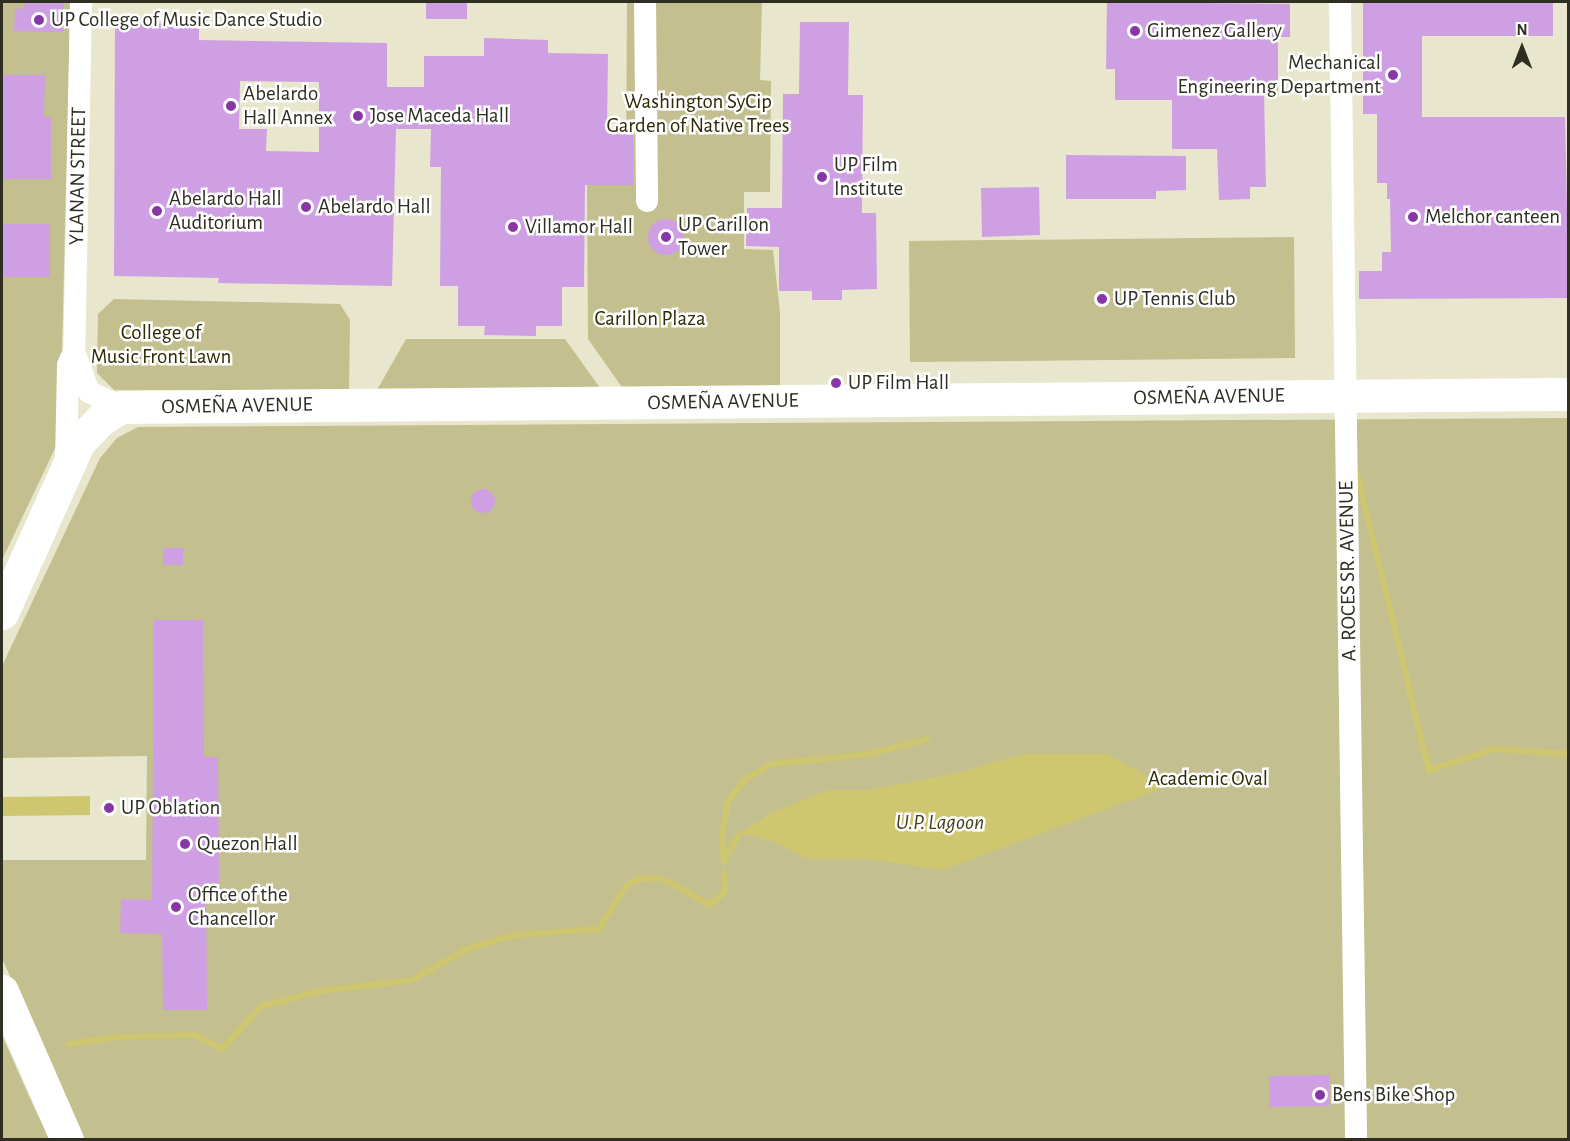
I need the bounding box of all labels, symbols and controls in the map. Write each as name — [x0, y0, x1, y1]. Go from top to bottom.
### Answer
place label: UP College of Music Dance Studio — [51, 7, 322, 33]
marker: UP College of Music Dance Studio — [32, 13, 46, 27]
place label: Gimenez Gallery — [1147, 18, 1282, 44]
north arrow — [1492, 18, 1552, 78]
text: N — [1516, 22, 1528, 38]
marker: Gimenez Gallery — [1128, 24, 1142, 38]
place label: Mechanical Engineering Department — [1177, 50, 1381, 100]
marker: Mechanical Engineering Department — [1386, 68, 1400, 82]
place label: Abelardo Hall Annex — [243, 81, 333, 131]
park label: Washington SyCip Garden of Native Trees — [606, 89, 790, 139]
marker: Abelardo Hall Annex — [224, 99, 238, 113]
place label: Jose Maceda Hall — [370, 103, 509, 129]
street label: YLANAN STREET — [64, 107, 92, 245]
marker: Jose Maceda Hall — [351, 109, 365, 123]
place label: UP Film Institute — [834, 152, 903, 202]
marker: UP Film Institute — [815, 170, 829, 184]
place label: Abelardo Hall Auditorium — [169, 186, 282, 236]
place label: Abelardo Hall — [318, 194, 431, 220]
marker: Abelardo Hall — [299, 200, 313, 214]
marker: Abelardo Hall Auditorium — [150, 204, 164, 218]
place label: Melchor canteen — [1425, 204, 1560, 230]
marker: Melchor canteen — [1406, 210, 1420, 224]
place label: UP Carillon Tower — [678, 212, 769, 262]
place label: Villamor Hall — [525, 214, 633, 240]
marker: Villamor Hall — [506, 220, 520, 234]
marker: UP Carillon Tower — [659, 230, 673, 244]
place label: UP Tennis Club — [1114, 286, 1236, 312]
marker: UP Tennis Club — [1095, 292, 1109, 306]
park label: Carillon Plaza — [594, 306, 706, 332]
park label: College of Music Front Lawn — [91, 320, 231, 370]
place label: UP Film Hall — [848, 370, 949, 396]
marker: UP Film Hall — [829, 376, 843, 390]
street label: OSMEÑA AVENUE — [1133, 383, 1285, 411]
street label: OSMEÑA AVENUE — [647, 388, 799, 416]
street label: OSMEÑA AVENUE — [161, 392, 313, 420]
street label: A. ROCES SR. AVENUE — [1334, 480, 1362, 662]
park label: Academic Oval — [1148, 766, 1268, 792]
place label: UP Oblation — [121, 795, 220, 821]
marker: UP Oblation — [102, 801, 116, 815]
water label: U.P. Lagoon — [895, 810, 985, 836]
place label: Quezon Hall — [197, 831, 298, 857]
marker: Quezon Hall — [178, 837, 192, 851]
place label: Office of the Chancellor — [188, 882, 288, 932]
marker: Office of the Chancellor — [169, 900, 183, 914]
place label: Bens Bike Shop — [1332, 1082, 1455, 1108]
marker: Bens Bike Shop — [1313, 1088, 1327, 1102]

